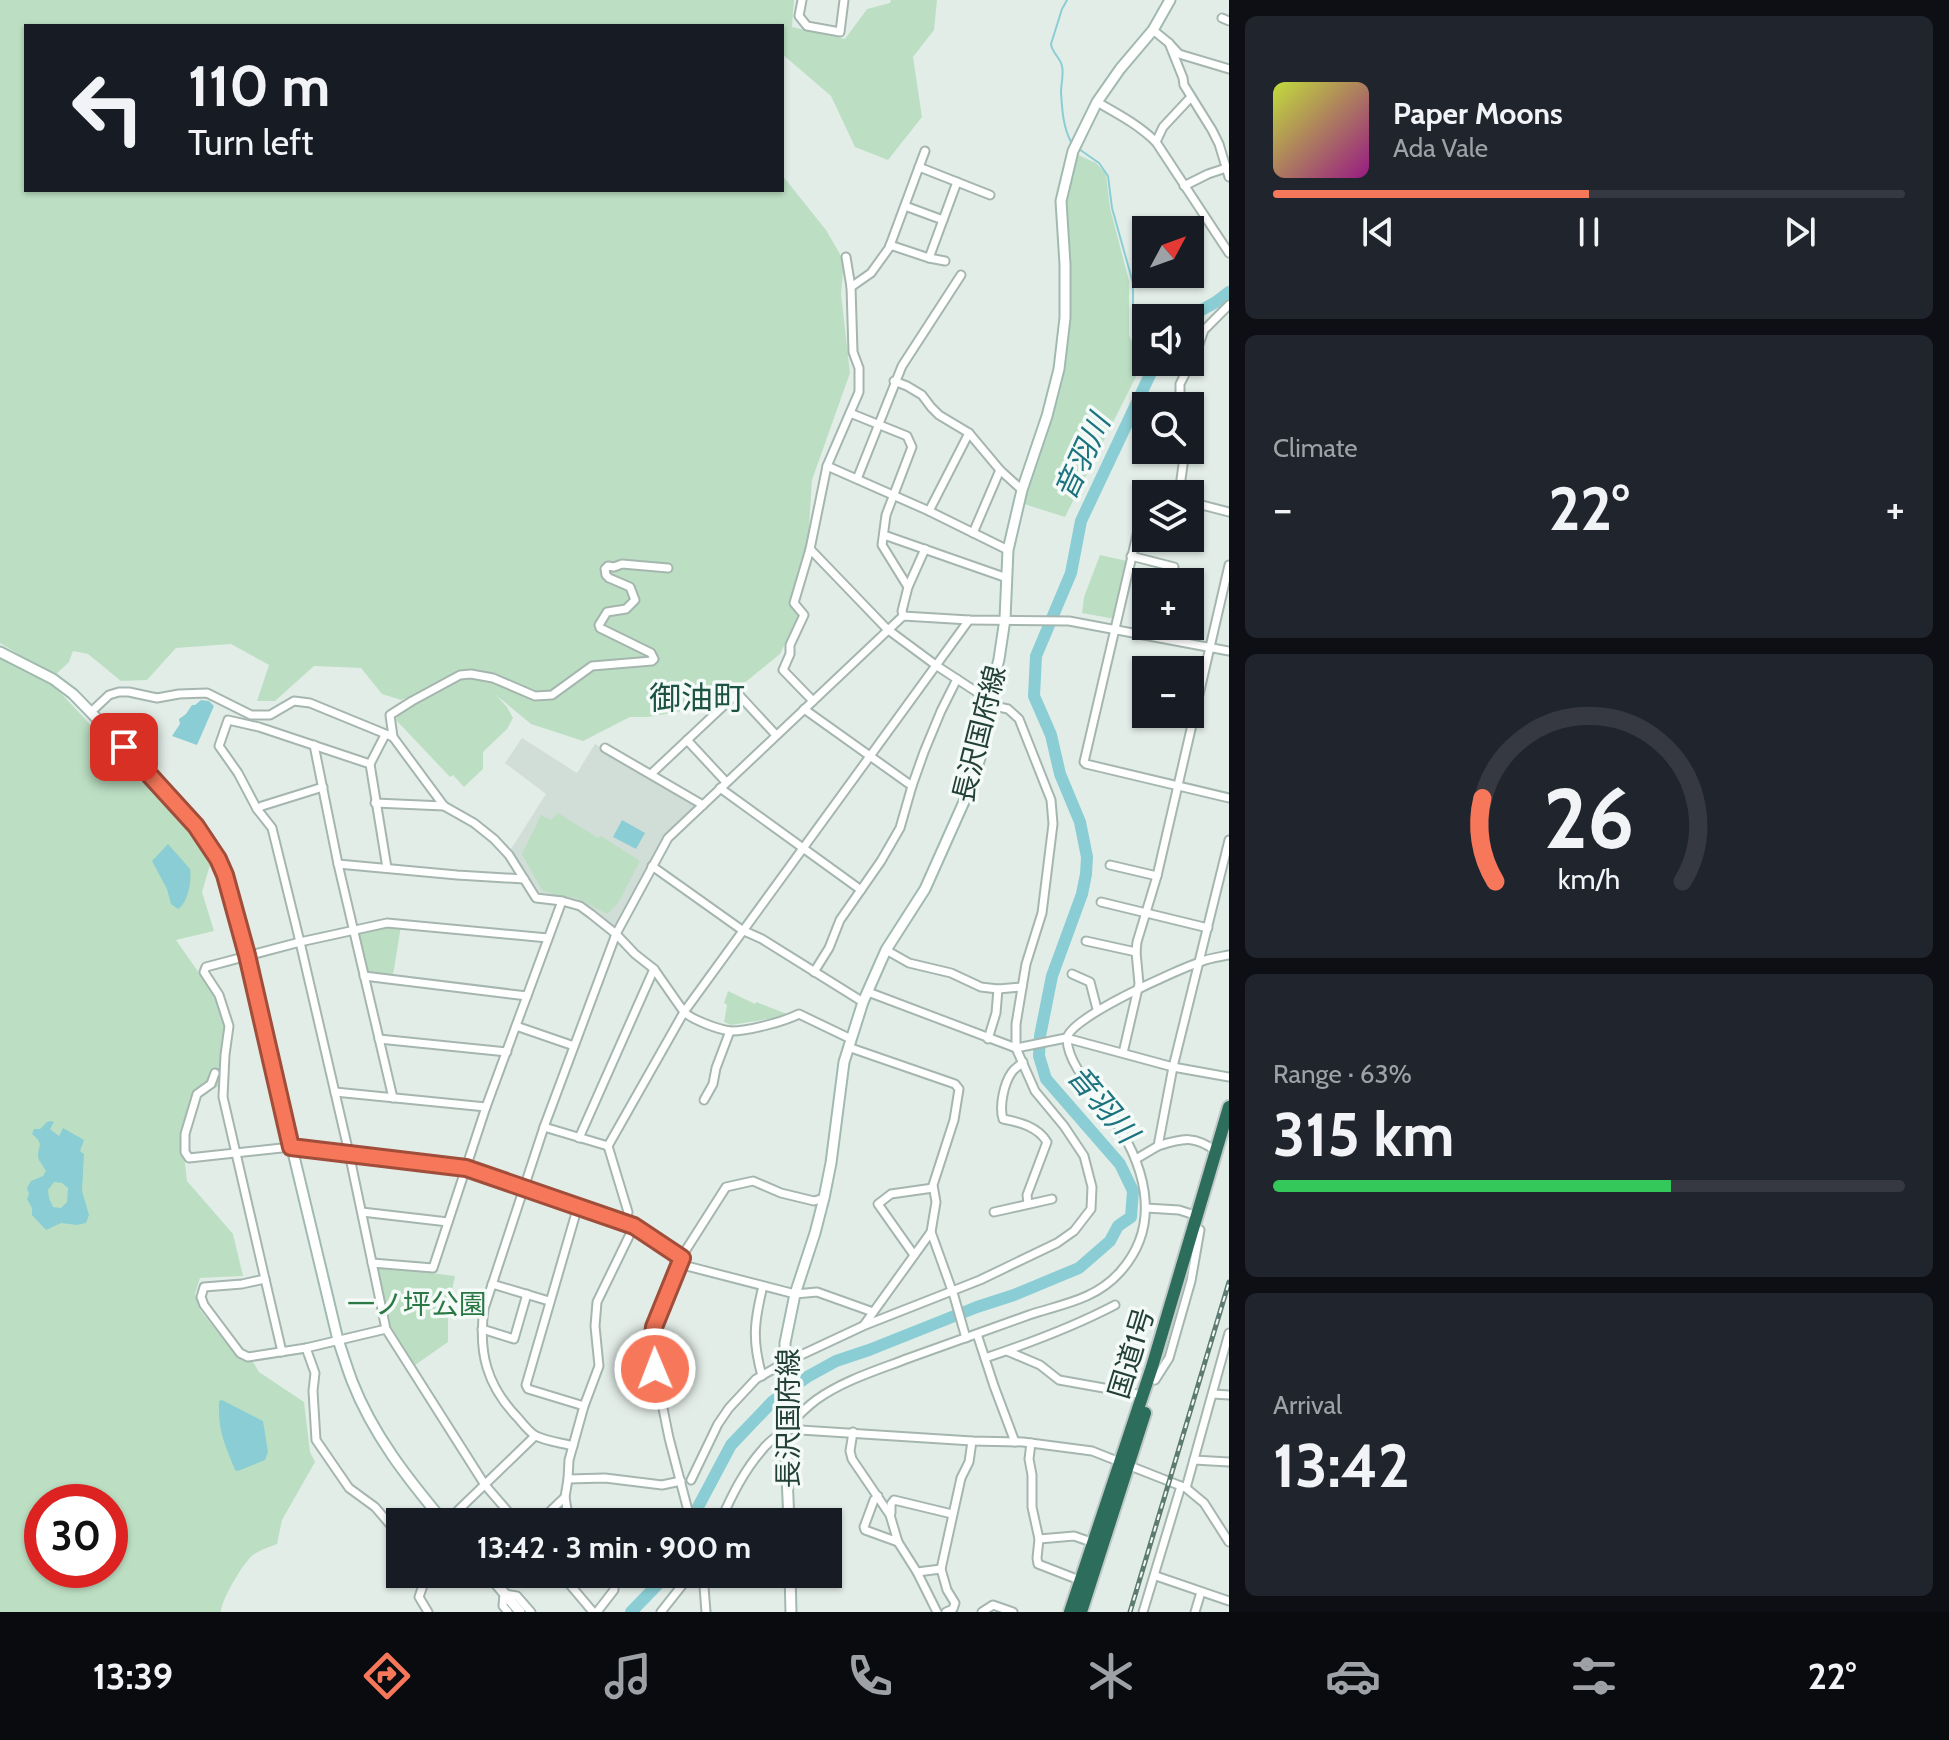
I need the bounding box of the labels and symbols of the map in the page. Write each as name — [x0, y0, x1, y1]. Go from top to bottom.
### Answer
north arrow — [1132, 216, 1204, 288]
water label: 音羽川 — [1046, 406, 1119, 506]
street label: 長沢国府線 — [946, 662, 1012, 806]
district label: 御油町 — [649, 678, 745, 717]
pin — [90, 713, 158, 781]
water label: 音羽川 — [1060, 1058, 1148, 1153]
park label: 一ノ坪公園 — [347, 1287, 487, 1321]
street label: 国道1号 — [1101, 1303, 1161, 1403]
position arrow — [613, 1327, 697, 1411]
street label: 長沢国府線 — [771, 1348, 805, 1488]
speed limit sign: 30 — [24, 1484, 128, 1588]

